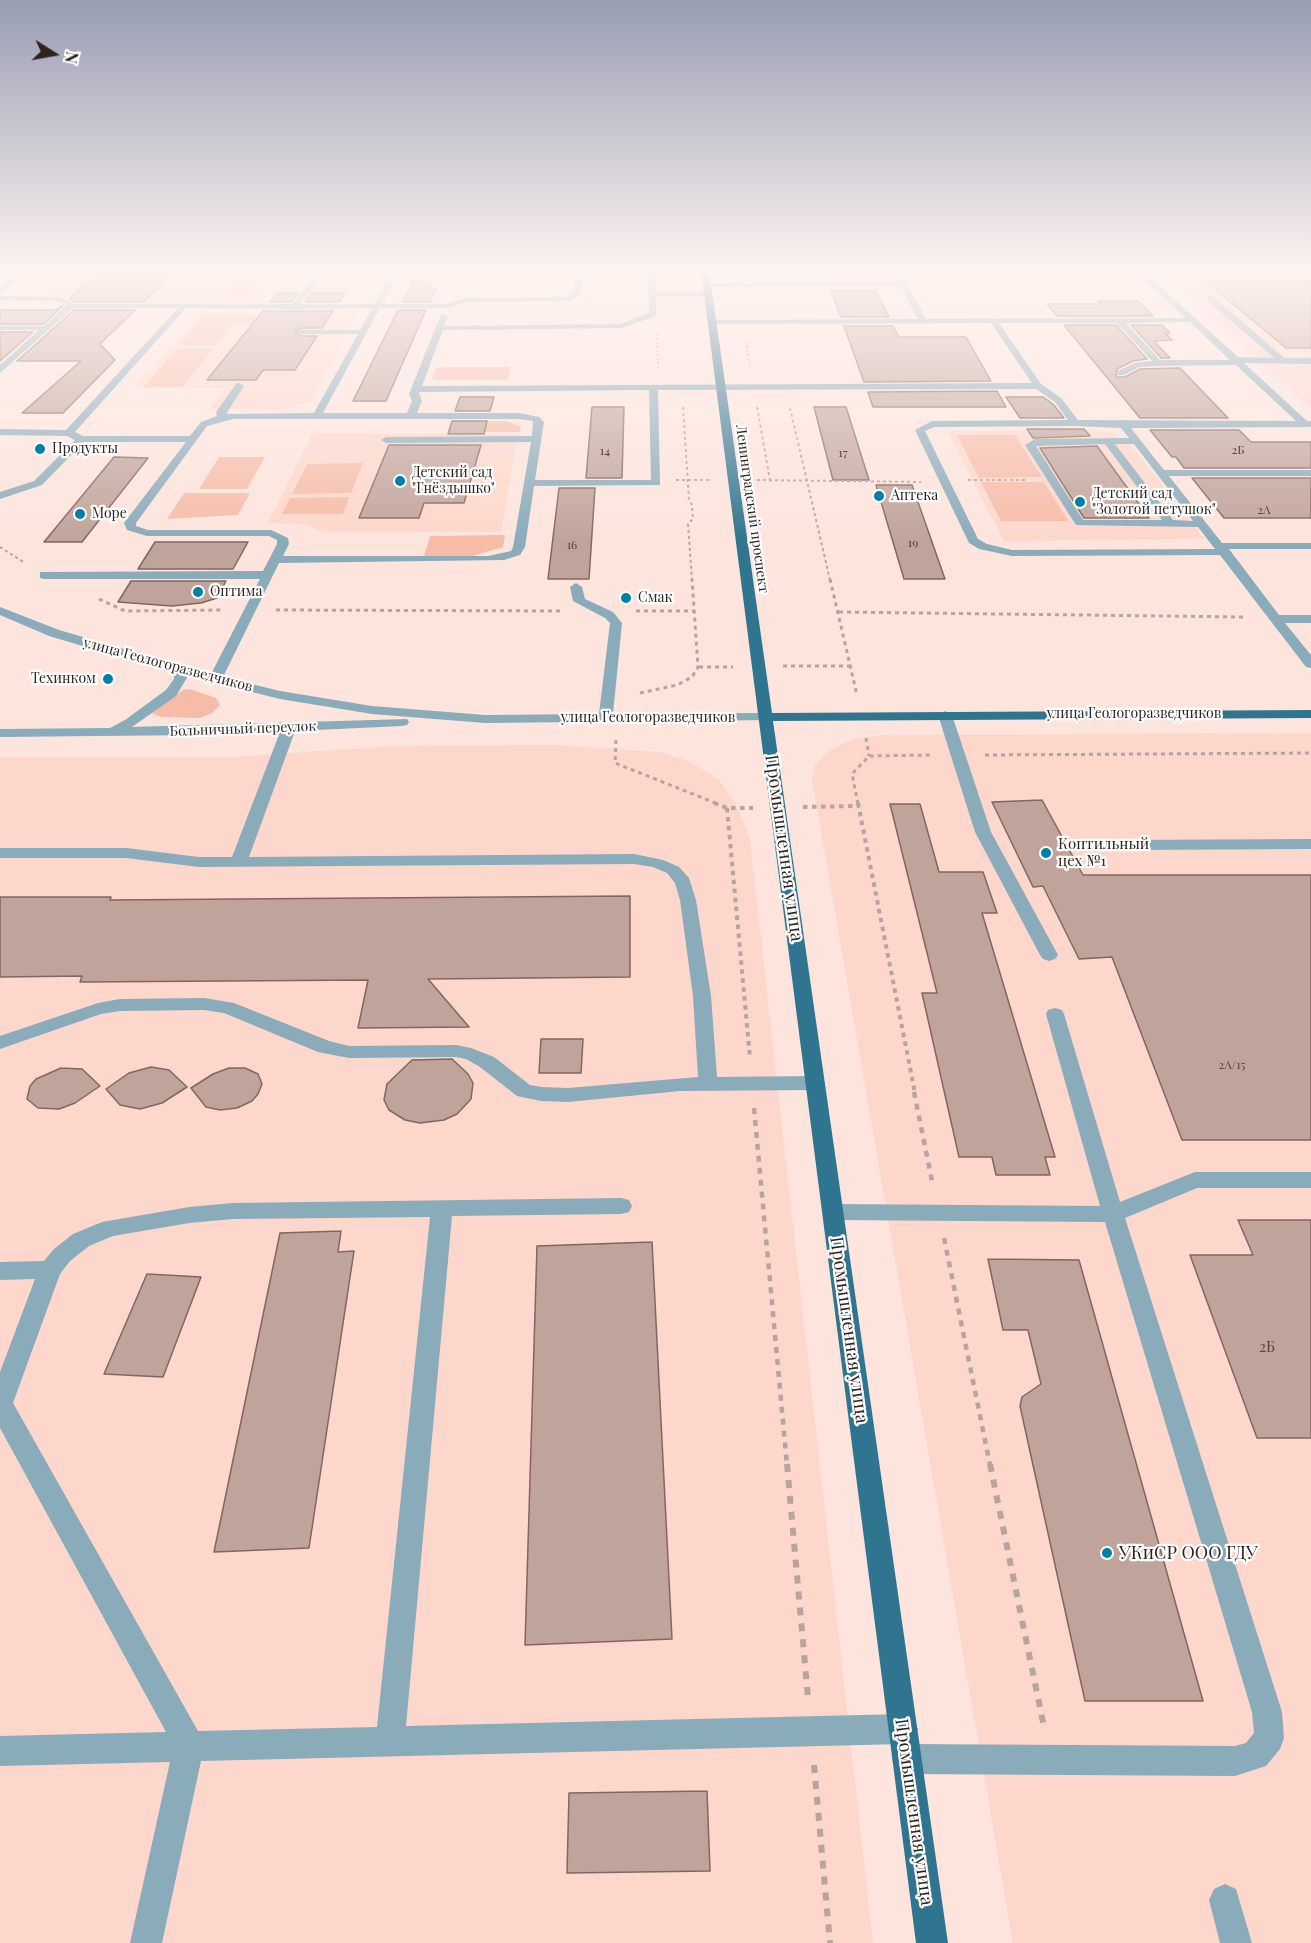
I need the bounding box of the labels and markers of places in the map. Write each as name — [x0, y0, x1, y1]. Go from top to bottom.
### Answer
place label: Продукты — [52, 441, 118, 457]
marker: Продукты — [33, 442, 47, 456]
place label: Детский сад "Гнёздышко" — [412, 465, 495, 497]
marker: Детский сад "Гнёздышко" — [393, 474, 407, 488]
place label: Детский сад "Золотой петушок" — [1092, 486, 1216, 518]
place label: Аптека — [891, 488, 938, 504]
marker: Аптека — [872, 489, 886, 503]
marker: Детский сад "Золотой петушок" — [1073, 495, 1087, 509]
place label: Море — [92, 506, 127, 522]
marker: Море — [73, 507, 87, 521]
place label: Оптима — [210, 584, 262, 600]
marker: Оптима — [191, 585, 205, 599]
place label: Смак — [638, 590, 673, 606]
marker: Смак — [619, 591, 633, 605]
place label: Техинком — [31, 671, 96, 687]
marker: Техинком — [101, 672, 115, 686]
place label: Коптильный цех №1 — [1058, 835, 1149, 870]
marker: Коптильный цех №1 — [1039, 846, 1053, 860]
place label: УКиСР ООО ГДУ — [1119, 1542, 1258, 1564]
marker: УКиСР ООО ГДУ — [1100, 1546, 1114, 1560]

